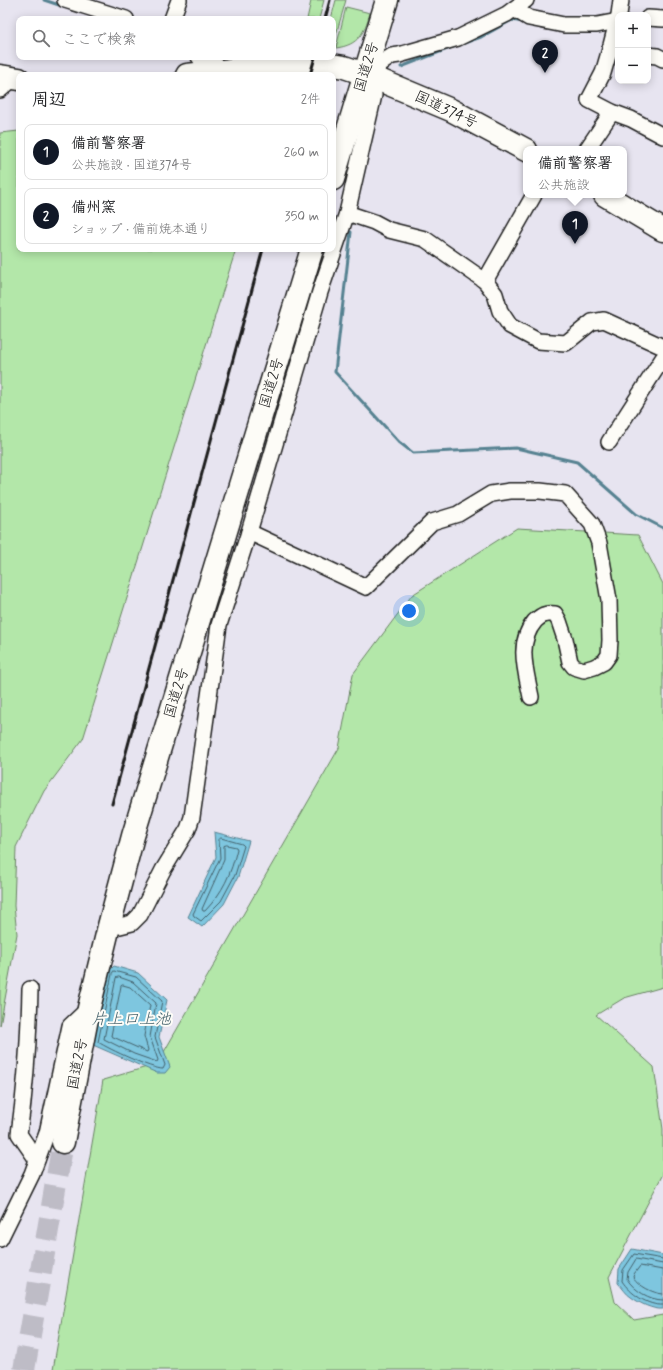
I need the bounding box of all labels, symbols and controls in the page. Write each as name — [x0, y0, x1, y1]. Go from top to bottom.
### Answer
map controls — [615, 12, 651, 84]
button: + — [615, 12, 651, 48]
search box — [16, 16, 336, 60]
icon: search — [30, 27, 52, 49]
text: ここで検索 — [62, 30, 137, 50]
street label: 国道2号 — [350, 39, 384, 95]
pin: 2 — [532, 40, 558, 73]
button: − — [615, 48, 651, 84]
street label: 国道374号 — [411, 87, 481, 133]
text: 周辺 — [32, 89, 66, 111]
text: 2件 — [301, 91, 320, 108]
text: 備前警察署 — [71, 134, 146, 154]
text: 1 — [43, 144, 49, 161]
text: 260 m — [284, 144, 319, 161]
popup — [523, 146, 627, 198]
text: 備前警察署 — [537, 154, 613, 174]
text: 公共施設 · 国道374号 — [71, 157, 192, 174]
text: 公共施設 — [537, 177, 590, 194]
text: 備州窯 — [71, 198, 116, 218]
text: 2 — [43, 208, 49, 225]
text: 350 m — [285, 208, 319, 225]
pin: 1 — [562, 211, 588, 244]
text: ショップ · 備前焼本通り — [71, 221, 210, 238]
street label: 国道2号 — [255, 355, 289, 411]
your location — [399, 601, 419, 621]
street label: 国道2号 — [160, 665, 194, 721]
water label: 片上口上池 — [91, 1009, 172, 1030]
street label: 国道2号 — [63, 1036, 93, 1092]

